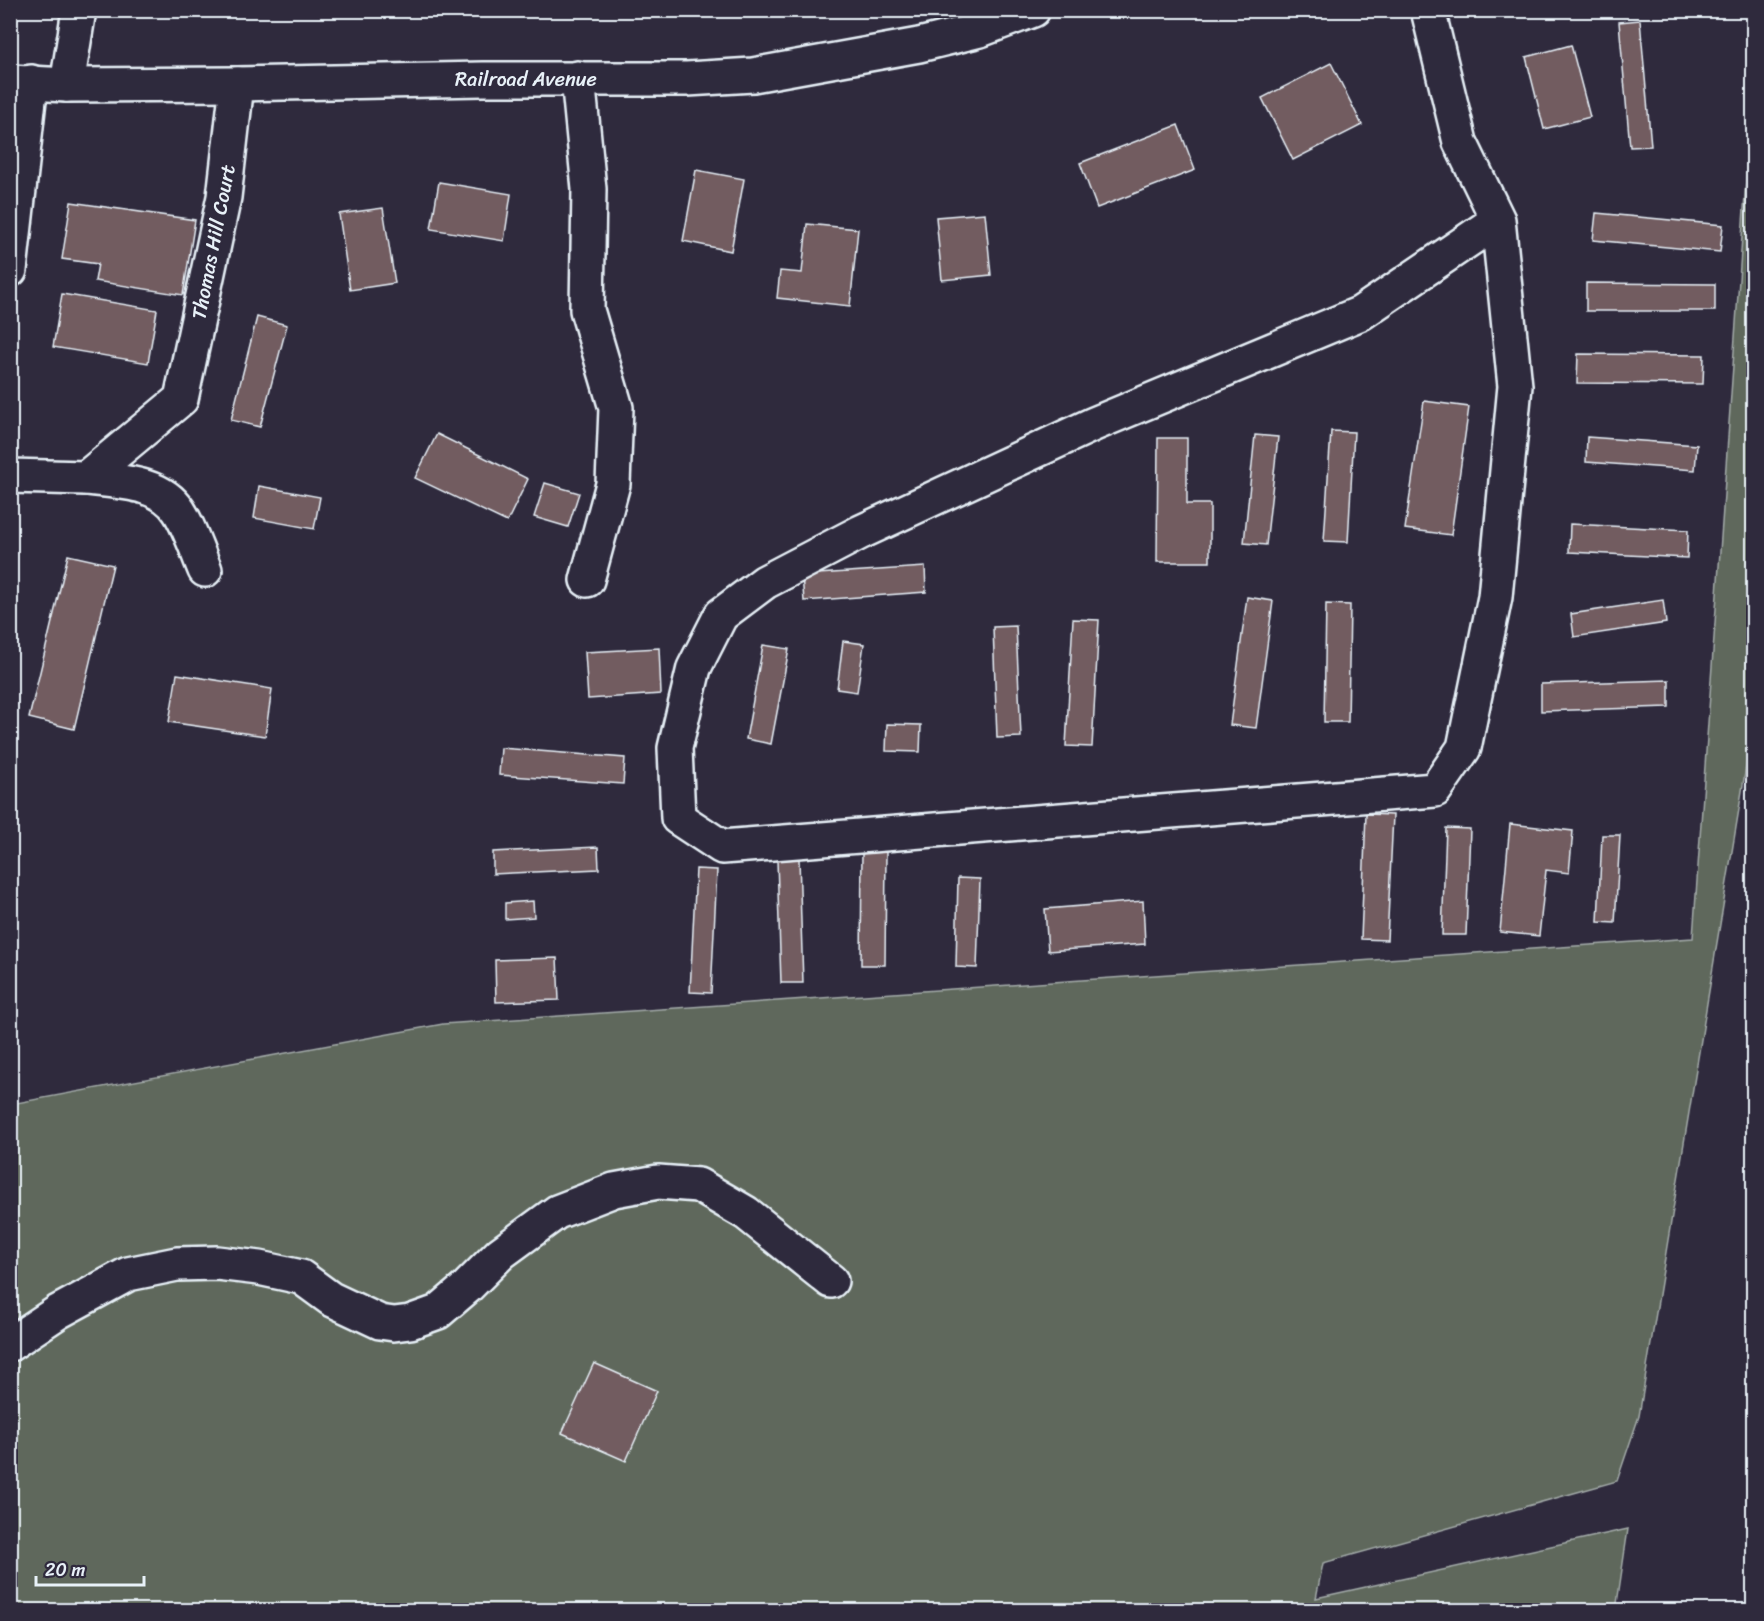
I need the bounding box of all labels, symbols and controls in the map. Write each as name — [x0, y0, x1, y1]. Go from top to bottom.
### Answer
street label: Railroad Avenue — [455, 62, 597, 97]
street label: Thomas Hill Court — [181, 161, 246, 323]
scale bar — [36, 1549, 144, 1587]
text: 20 m — [45, 1554, 85, 1586]

